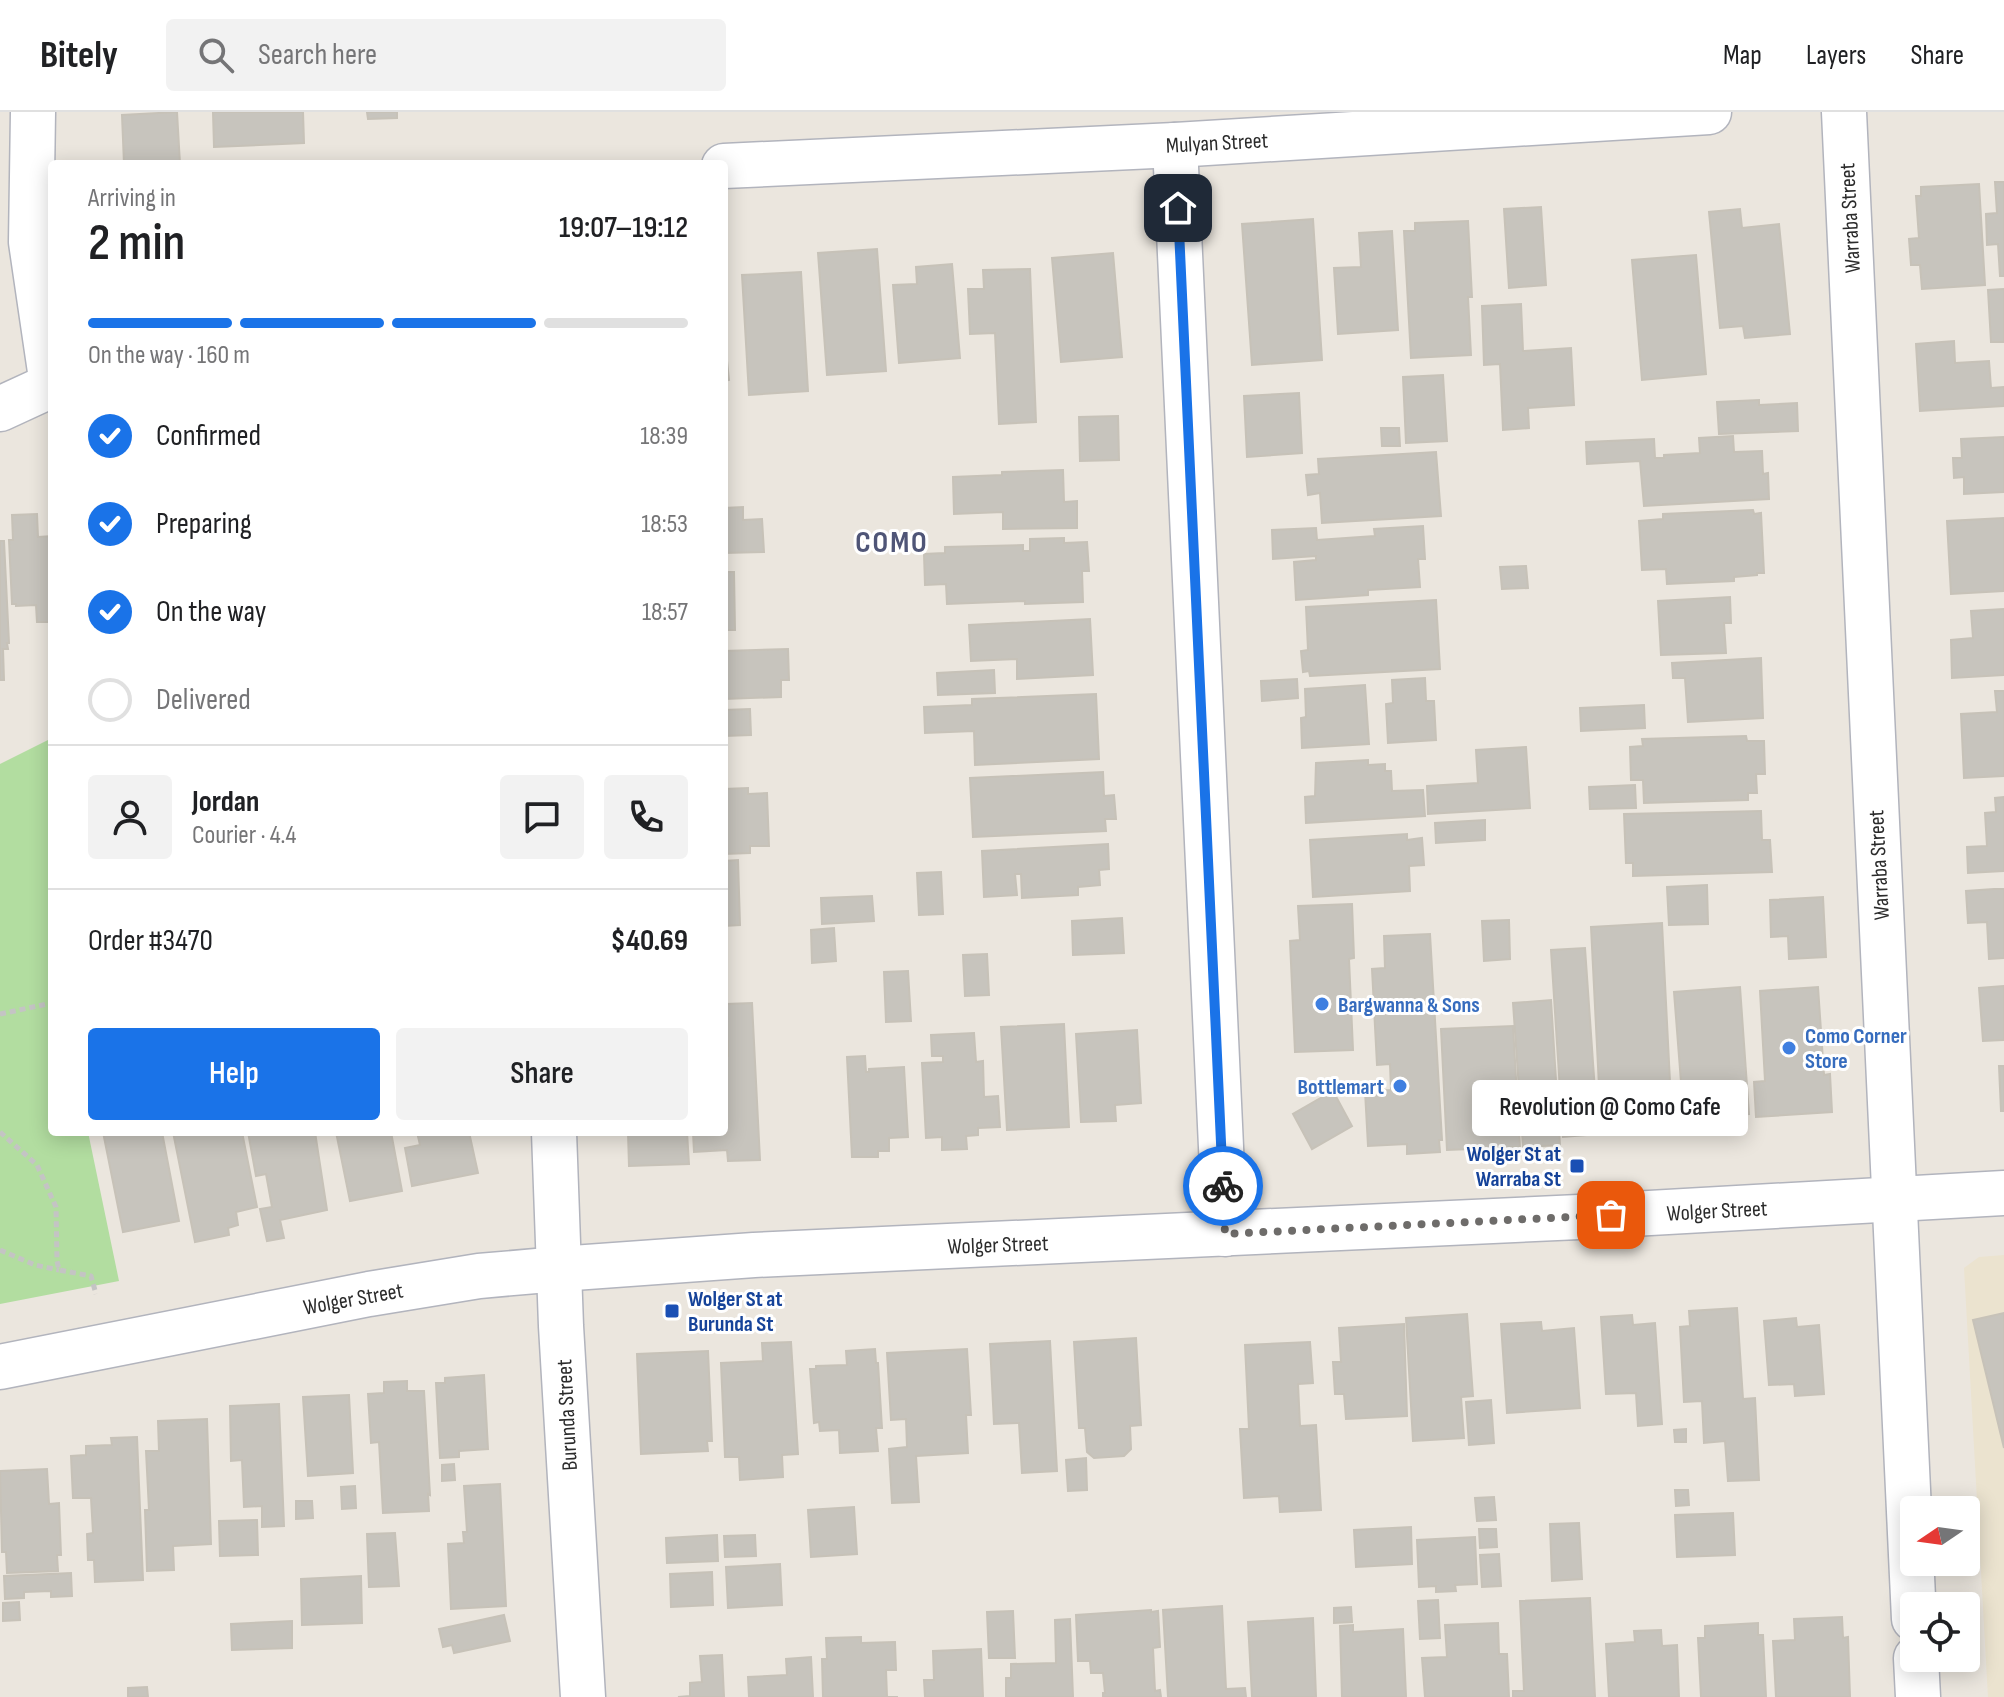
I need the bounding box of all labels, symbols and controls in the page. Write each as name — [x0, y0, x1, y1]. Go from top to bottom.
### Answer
search box — [166, 19, 726, 91]
text: Bitely — [40, 33, 118, 78]
icon: search — [194, 33, 238, 77]
text: Search here — [258, 37, 377, 73]
text: Map — [1723, 39, 1762, 72]
text: Layers — [1806, 39, 1866, 72]
text: Share — [1910, 39, 1964, 72]
street label: Mulyan Street — [1165, 127, 1269, 160]
street label: Warraba Street — [1834, 162, 1867, 274]
pin — [1144, 174, 1212, 242]
text: Arriving in — [88, 183, 176, 214]
icon: home — [1156, 186, 1200, 230]
text: 19:07–19:12 — [559, 210, 688, 246]
text: 2 min — [88, 212, 185, 275]
text: On the way · 160 m — [88, 340, 250, 371]
icon: check — [88, 414, 132, 458]
text: Confirmed — [156, 418, 261, 454]
text: 18:39 — [640, 421, 688, 452]
icon: check — [88, 502, 132, 546]
text: Preparing — [156, 506, 252, 542]
text: 18:53 — [641, 509, 688, 540]
district label: COMO — [855, 525, 929, 561]
icon: check — [88, 590, 132, 634]
text: On the way — [156, 594, 266, 630]
text: 18:57 — [642, 597, 688, 628]
text: Delivered — [156, 682, 251, 718]
button: person — [88, 775, 172, 859]
button: chat — [500, 775, 584, 859]
button: phone — [604, 775, 688, 859]
text: Jordan — [192, 784, 259, 820]
street label: Warraba Street — [1863, 809, 1896, 921]
text: Courier · 4.4 — [192, 820, 296, 851]
text: Order #3470 — [88, 923, 213, 959]
text: $40.69 — [611, 923, 688, 959]
place label: Bargwanna & Sons — [1338, 992, 1480, 1019]
marker: Bargwanna & Sons — [1313, 995, 1331, 1013]
place label: Como Corner Store — [1805, 1023, 1907, 1075]
button: Help — [88, 1028, 380, 1120]
button: Share — [396, 1028, 688, 1120]
marker: Como Corner Store — [1780, 1039, 1798, 1057]
place label: Bottlemart — [1298, 1074, 1384, 1101]
marker: Bottlemart — [1391, 1077, 1409, 1095]
callout: Revolution @ Como Cafe — [1473, 1079, 1749, 1135]
text: Revolution @ Como Cafe — [1499, 1092, 1721, 1123]
place label: Wolger St at Warraba St — [1466, 1141, 1561, 1193]
courier — [1183, 1146, 1263, 1226]
marker: Wolger St at Warraba St — [1568, 1157, 1586, 1175]
icon: bike — [1201, 1164, 1245, 1208]
pin — [1577, 1181, 1645, 1249]
icon: bag — [1589, 1193, 1633, 1237]
street label: Wolger Street — [1666, 1195, 1768, 1228]
street label: Wolger Street — [947, 1230, 1049, 1261]
street label: Wolger Street — [301, 1277, 406, 1322]
place label: Wolger St at Burunda St — [688, 1286, 783, 1338]
marker: Wolger St at Burunda St — [663, 1302, 681, 1320]
street label: Burunda Street — [551, 1358, 584, 1471]
north arrow — [1900, 1496, 1980, 1576]
map controls — [1900, 1496, 1980, 1672]
button: locate — [1900, 1592, 1980, 1672]

